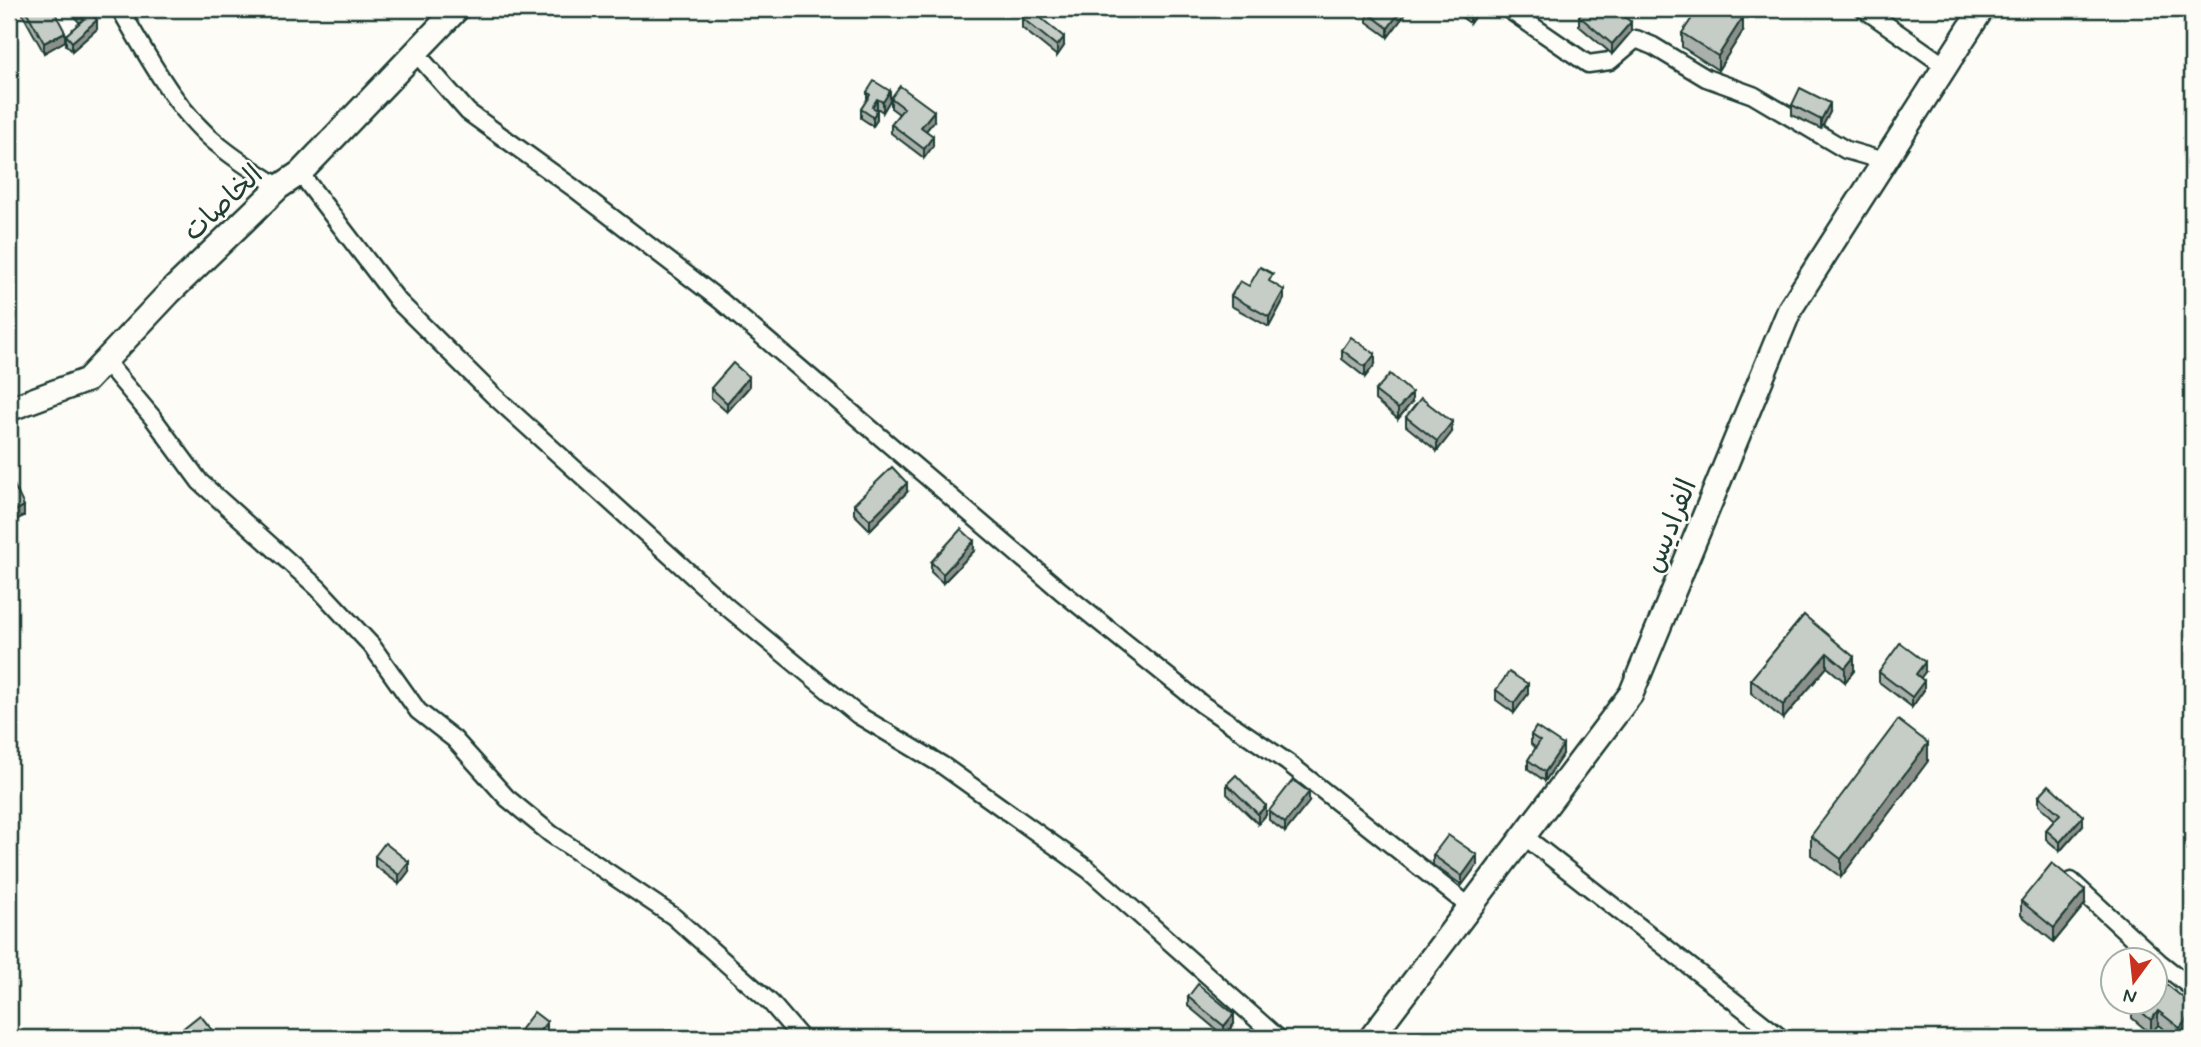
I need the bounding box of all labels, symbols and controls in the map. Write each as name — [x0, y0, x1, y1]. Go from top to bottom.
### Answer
street label: الخاصات — [176, 157, 272, 250]
street label: الفراديس — [1636, 474, 1707, 578]
north arrow — [2100, 946, 2170, 1016]
text: N — [2121, 982, 2139, 1010]

